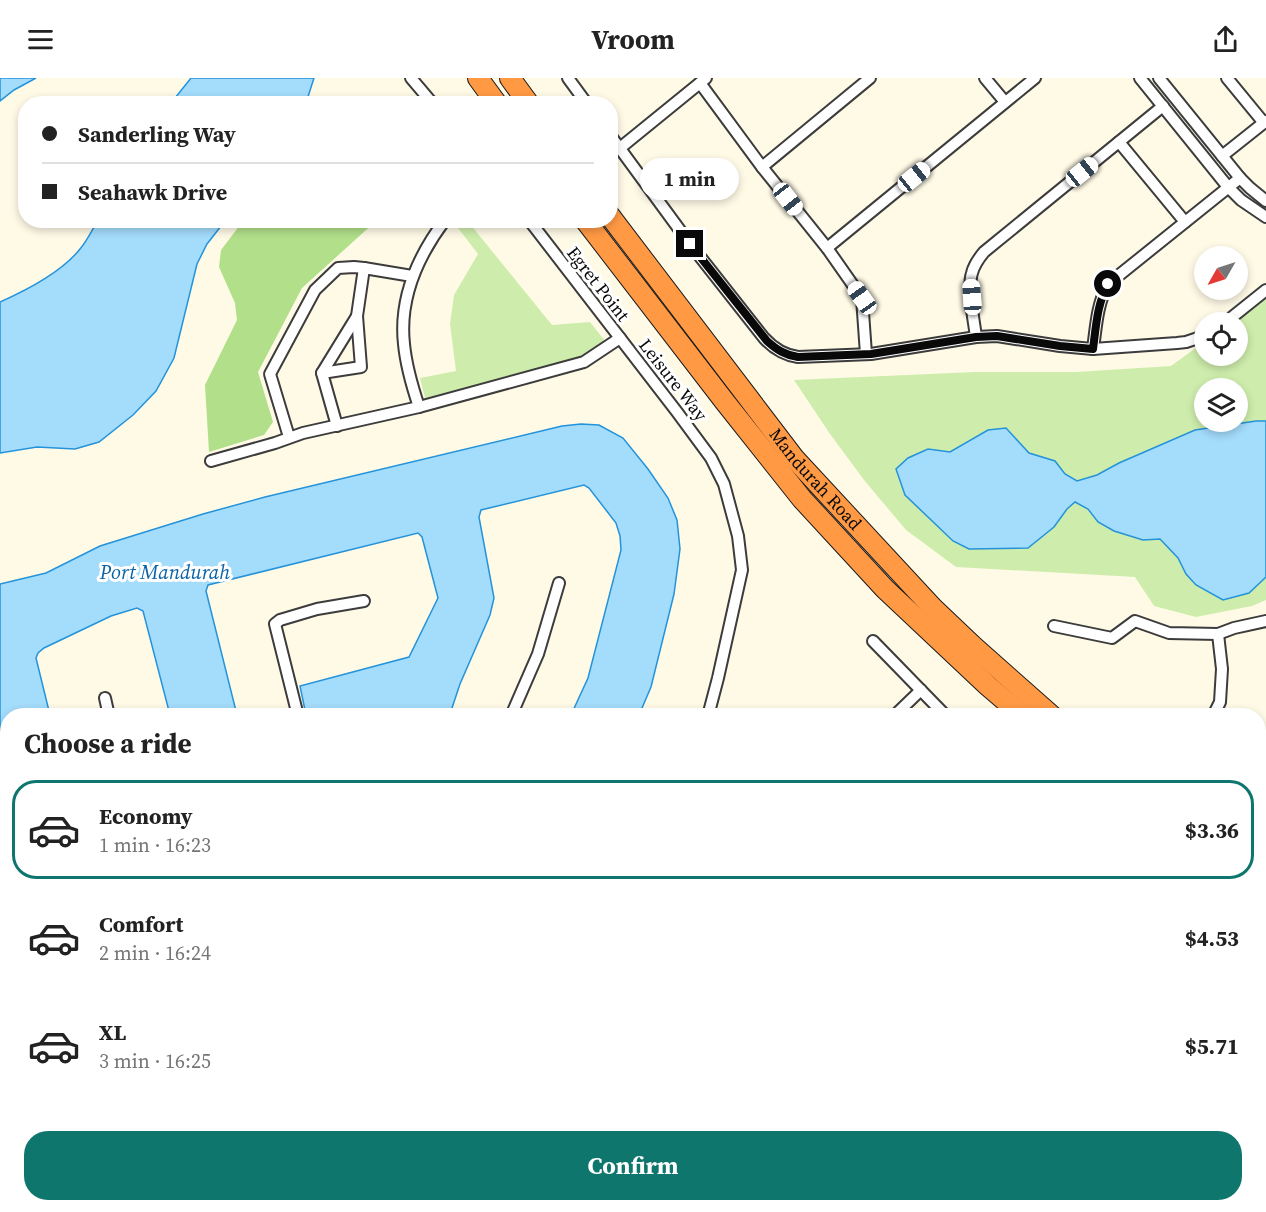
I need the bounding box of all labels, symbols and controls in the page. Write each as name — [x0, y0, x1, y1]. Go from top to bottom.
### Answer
text: Vroom — [591, 21, 675, 58]
icon: menu — [24, 23, 57, 56]
icon: share — [1209, 23, 1242, 56]
text: Sanderling Way — [78, 119, 236, 149]
car — [1062, 154, 1102, 190]
callout: 1 min — [640, 157, 740, 199]
car — [894, 159, 934, 195]
text: 1 min — [664, 165, 715, 193]
text: Seahawk Drive — [78, 177, 227, 207]
car — [770, 179, 806, 219]
route end — [676, 230, 703, 257]
street label: Egret Point — [561, 241, 636, 326]
north arrow — [1194, 246, 1248, 300]
map controls — [1194, 246, 1248, 432]
route start — [1094, 270, 1121, 297]
car — [844, 278, 880, 318]
car — [962, 278, 982, 316]
button: locate — [1194, 312, 1248, 366]
street label: Leisure Way — [633, 333, 714, 427]
button: layers — [1194, 378, 1248, 432]
street label: Mandurah Road — [764, 423, 868, 535]
water label: Port Mandurah — [99, 558, 230, 586]
text: Choose a ride — [24, 725, 192, 762]
text: Economy — [99, 801, 193, 831]
icon: car — [27, 803, 81, 857]
text: $3.36 — [1185, 815, 1239, 845]
text: 1 min · 16:23 — [99, 831, 211, 859]
text: Comfort — [99, 909, 183, 939]
icon: car — [27, 911, 81, 965]
text: $4.53 — [1185, 923, 1239, 953]
text: 2 min · 16:24 — [99, 939, 211, 967]
text: XL — [99, 1017, 126, 1047]
icon: car — [27, 1019, 81, 1073]
text: $5.71 — [1185, 1031, 1239, 1061]
text: 3 min · 16:25 — [99, 1047, 211, 1075]
button: Confirm — [24, 1131, 1242, 1200]

